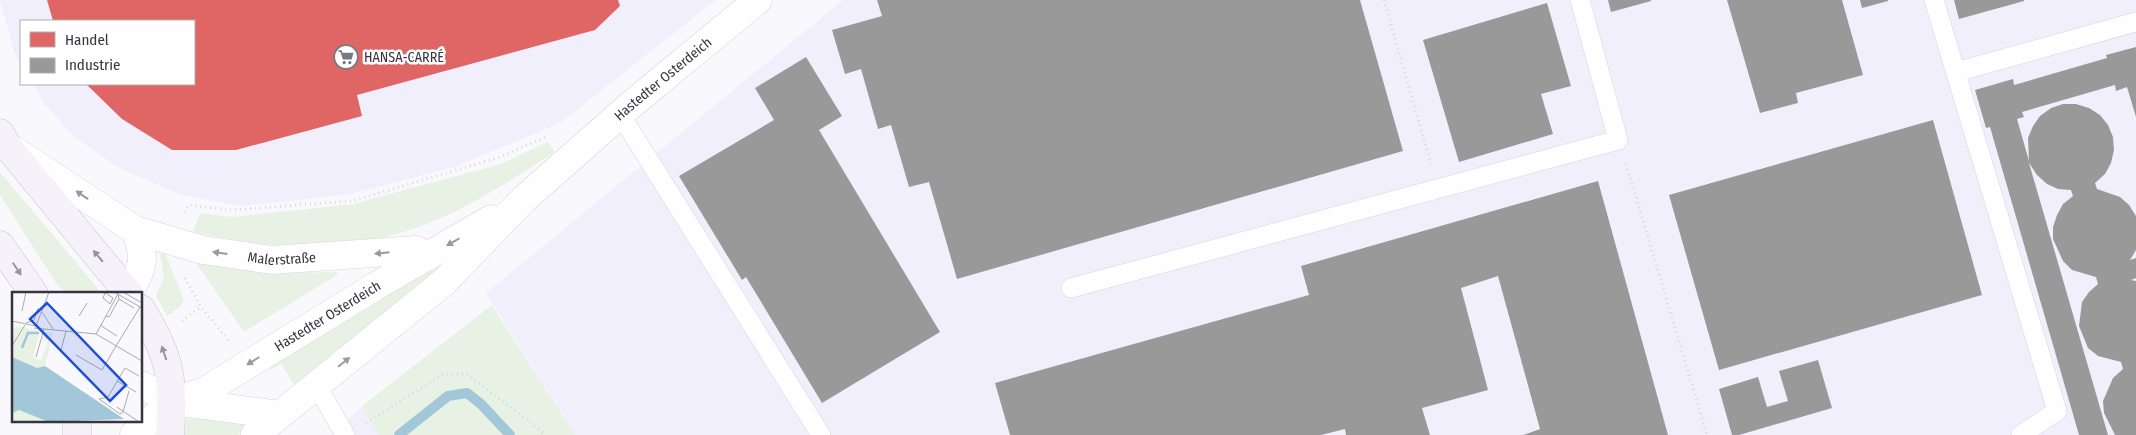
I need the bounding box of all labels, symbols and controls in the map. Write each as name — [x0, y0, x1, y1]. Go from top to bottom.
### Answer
legend — [20, 20, 195, 85]
text: Handel — [65, 31, 109, 49]
street label: Hastedter Osterdeich — [611, 33, 715, 124]
supermarket icon: HANSA-CARRÉ — [333, 44, 359, 70]
place label: HANSA-CARRÉ — [364, 48, 444, 66]
text: Industrie — [65, 56, 120, 74]
one-way arrow — [76, 190, 89, 200]
one-way arrow — [446, 238, 459, 247]
one-way arrow — [212, 248, 228, 256]
street label: Malerstraße — [247, 248, 316, 269]
one-way arrow — [374, 249, 390, 257]
one-way arrow — [92, 250, 103, 263]
one-way arrow — [12, 263, 22, 276]
street label: Hastedter Osterdeich — [271, 277, 384, 355]
inset map — [12, 292, 142, 422]
one-way arrow — [160, 346, 167, 361]
one-way arrow — [246, 356, 259, 365]
one-way arrow — [337, 357, 350, 368]

